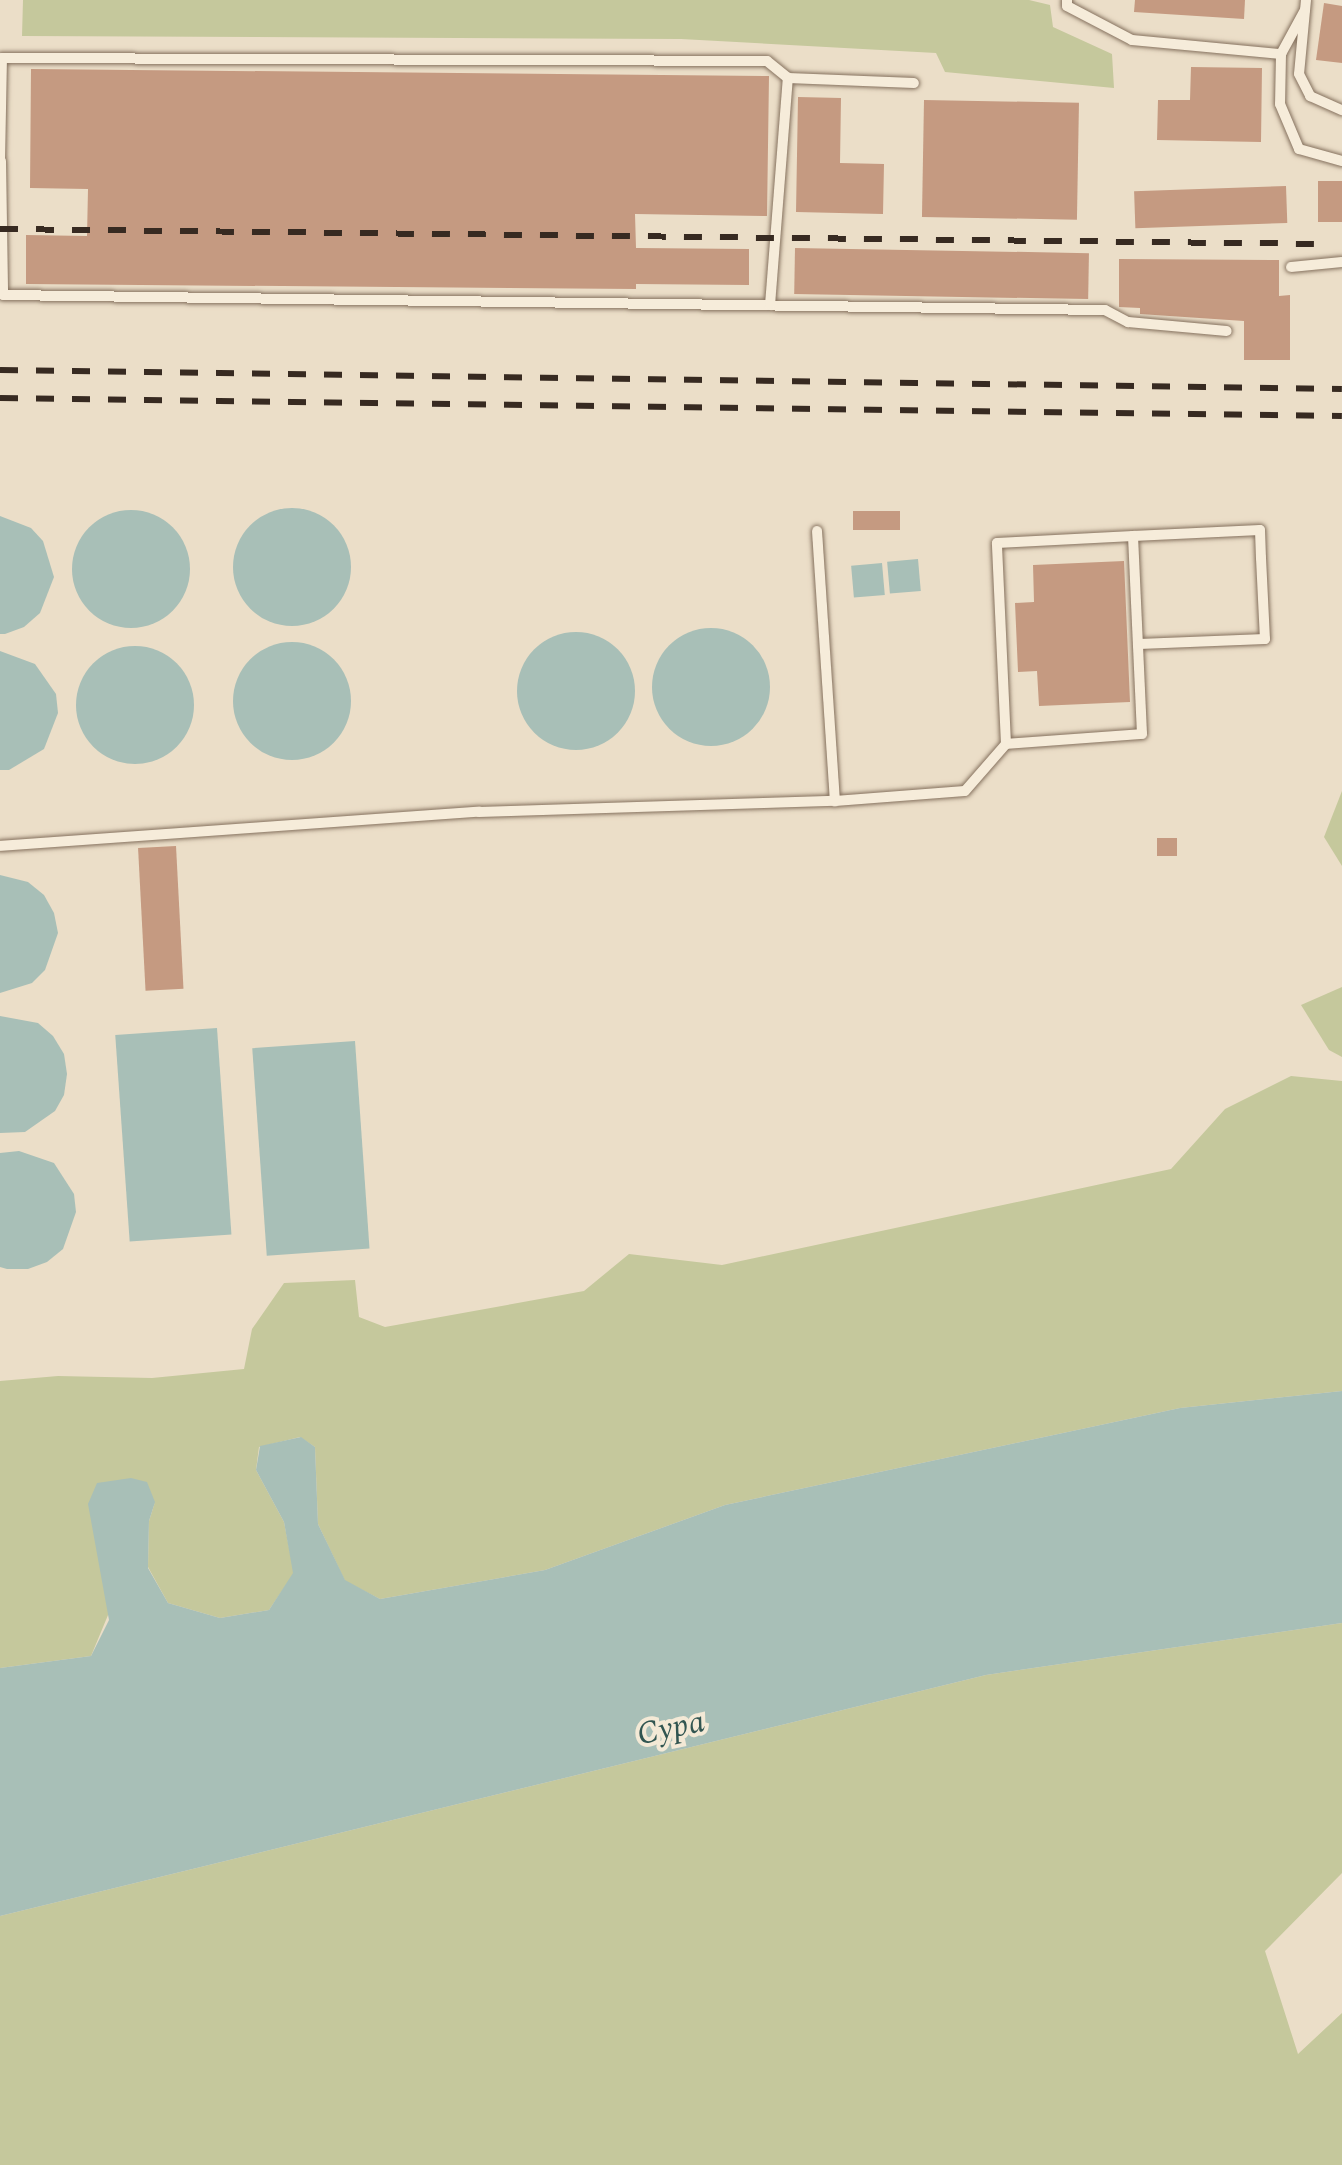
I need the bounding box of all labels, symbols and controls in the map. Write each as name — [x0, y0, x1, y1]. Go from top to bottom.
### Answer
water label: Сура — [634, 1703, 708, 1755]

